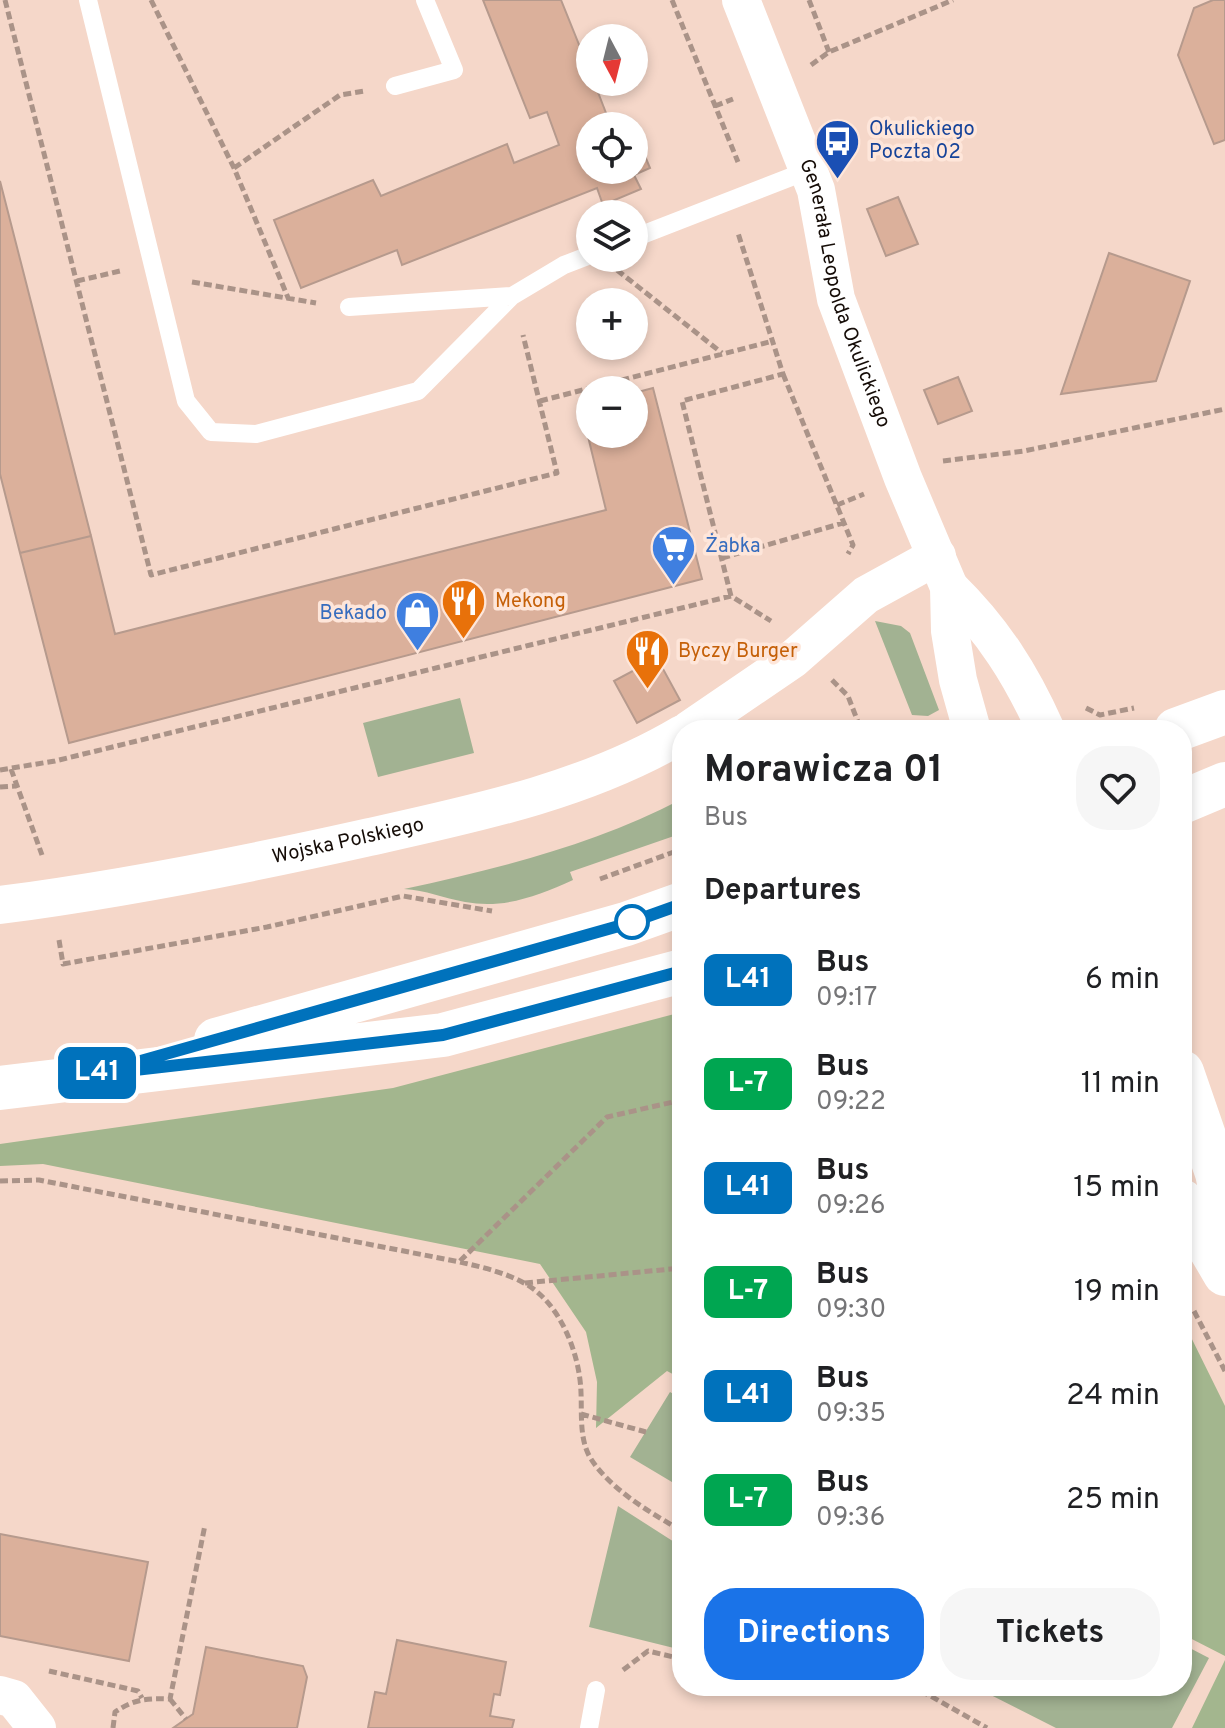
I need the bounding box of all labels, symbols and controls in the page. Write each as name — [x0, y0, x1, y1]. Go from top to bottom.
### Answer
north arrow — [576, 24, 648, 96]
map controls — [576, 24, 648, 448]
button: locate — [576, 112, 648, 184]
place label: Okulickiego Poczta 02 — [869, 117, 975, 166]
bus stop icon: Okulickiego Poczta 02 — [814, 118, 862, 181]
street label: Generała Leopolda Okulickiego — [792, 156, 896, 431]
button: layers — [576, 200, 648, 272]
button: + — [576, 288, 648, 360]
button: − — [576, 376, 648, 448]
supermarket icon: Żabka — [650, 523, 698, 586]
place label: Żabka — [705, 533, 760, 560]
restaurant icon: Mekong — [440, 578, 488, 641]
place label: Mekong — [495, 589, 566, 615]
shop icon: Bekado — [394, 590, 442, 653]
place label: Bekado — [320, 601, 387, 627]
restaurant icon: Byczy Burger — [623, 628, 671, 691]
place label: Byczy Burger — [678, 639, 798, 665]
button: heart — [1076, 746, 1160, 830]
text: Morawicza 01 — [704, 747, 943, 796]
text: Bus — [704, 802, 748, 835]
street label: Wojska Polskiego — [270, 812, 427, 871]
text: Departures — [704, 873, 862, 910]
unlabelled marker — [615, 905, 649, 939]
text: Bus — [816, 945, 869, 982]
text: L41 — [725, 962, 771, 998]
text: 6 min — [1085, 962, 1160, 999]
text: 09:17 — [816, 982, 877, 1015]
line badge: L41 — [51, 1047, 143, 1099]
text: Bus — [816, 1049, 869, 1086]
text: L41 — [74, 1055, 120, 1091]
text: L-7 — [728, 1066, 768, 1102]
text: 11 min — [1081, 1066, 1160, 1103]
text: 09:22 — [816, 1086, 886, 1119]
text: Bus — [816, 1153, 869, 1190]
text: L41 — [725, 1170, 771, 1206]
text: 15 min — [1073, 1170, 1160, 1207]
text: 09:26 — [816, 1190, 886, 1223]
text: Bus — [816, 1257, 869, 1294]
text: L-7 — [728, 1274, 768, 1310]
text: 19 min — [1074, 1274, 1160, 1311]
text: 09:30 — [816, 1294, 886, 1327]
text: Bus — [816, 1361, 869, 1398]
text: L41 — [725, 1378, 771, 1414]
text: 24 min — [1066, 1378, 1160, 1415]
text: 09:35 — [816, 1398, 886, 1431]
text: Bus — [816, 1465, 869, 1502]
text: L-7 — [728, 1482, 768, 1518]
text: 25 min — [1066, 1482, 1160, 1519]
text: 09:36 — [816, 1502, 885, 1535]
button: Directions — [704, 1588, 924, 1680]
button: Tickets — [940, 1588, 1160, 1680]

